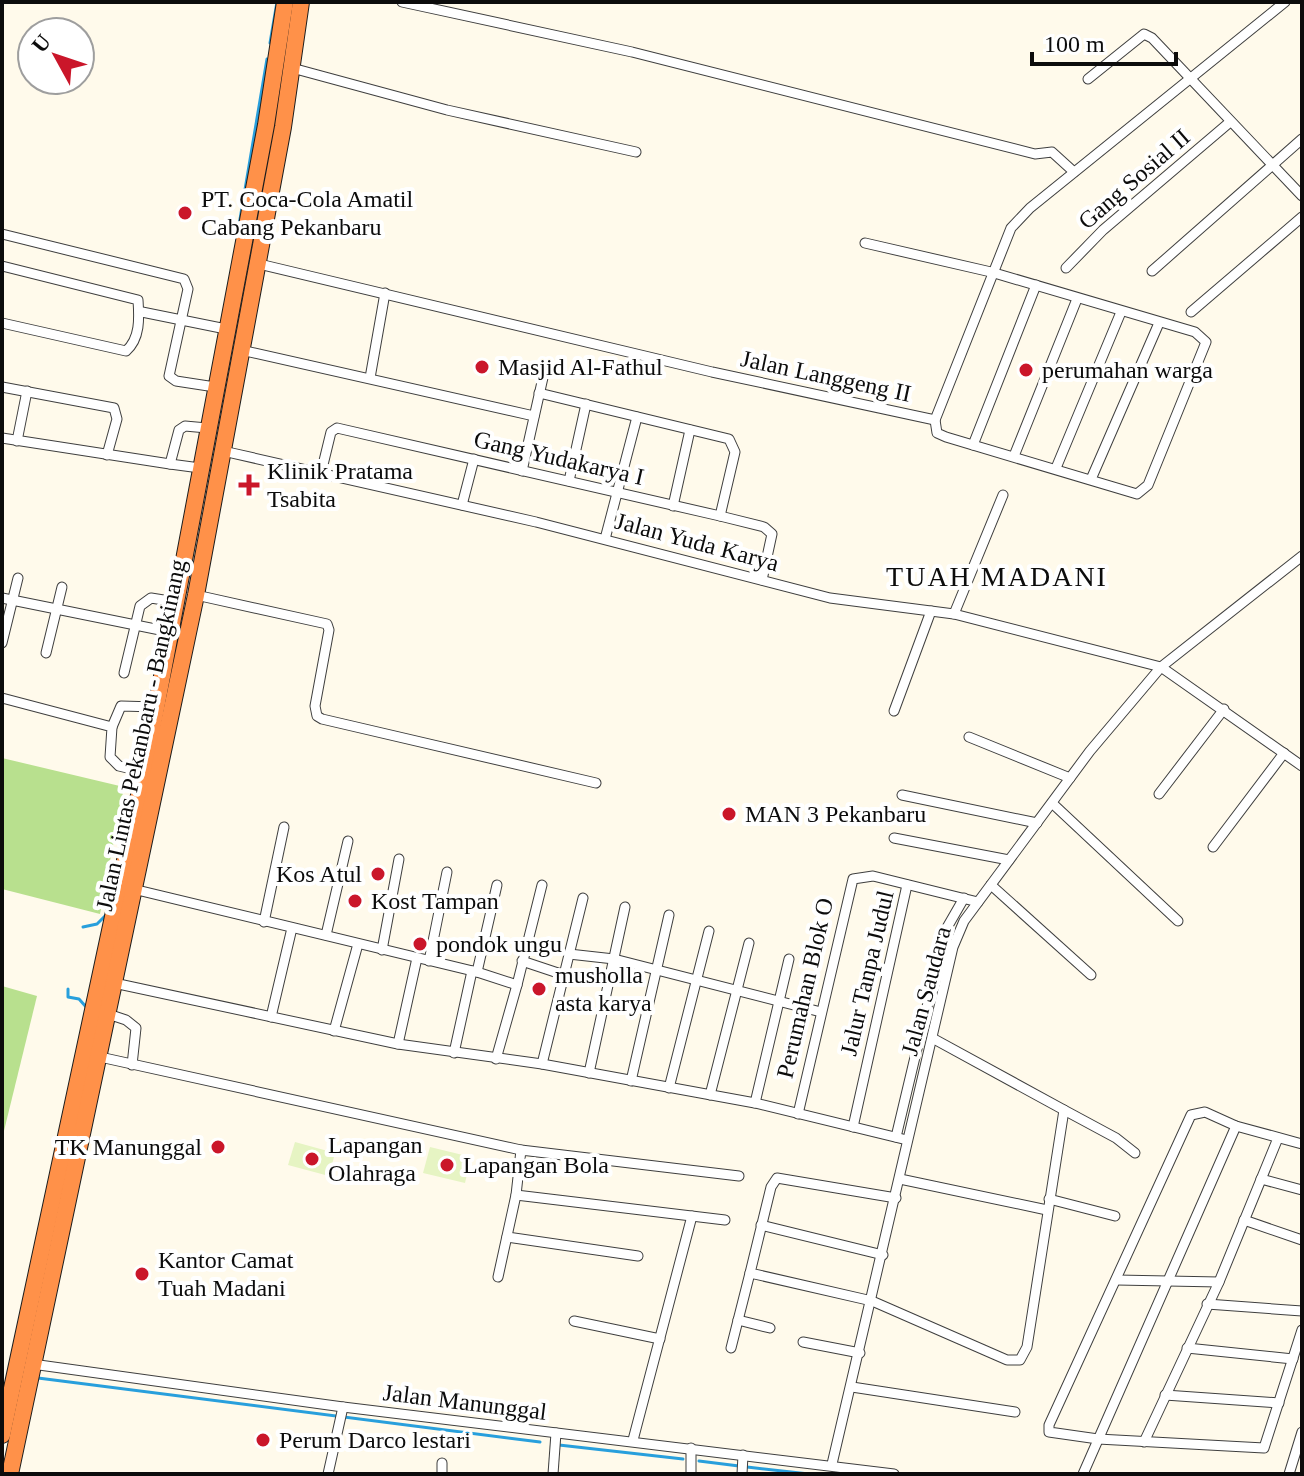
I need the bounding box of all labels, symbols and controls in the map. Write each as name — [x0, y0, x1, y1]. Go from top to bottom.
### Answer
north arrow — [16, 16, 96, 96]
scale bar — [1032, 16, 1176, 66]
text: U — [26, 29, 56, 58]
text: 100 m — [1044, 31, 1105, 57]
street label: Gang Sosial II — [1073, 124, 1195, 234]
place label: PT. Coca-Cola Amatil Cabang Pekanbaru — [201, 186, 414, 240]
marker: PT. Coca-Cola Amatil Cabang Pekanbaru — [176, 204, 194, 222]
street label: Jalan Langgeng II — [739, 345, 913, 407]
place label: Masjid Al-Fathul — [498, 354, 663, 380]
place label: perumahan warga — [1042, 357, 1213, 383]
marker: Masjid Al-Fathul — [473, 358, 491, 376]
marker: perumahan warga — [1017, 361, 1035, 379]
street label: Gang Yudakarya I — [471, 426, 647, 490]
place label: Klinik Pratama Tsabita — [267, 458, 413, 512]
marker: Klinik Pratama Tsabita — [238, 474, 260, 496]
street label: Jalan Yuda Karya — [612, 508, 782, 576]
street label: Jalan Lintas Pekanbaru - Bangkinang — [91, 557, 191, 913]
district label: TUAH MADANI — [886, 561, 1108, 592]
place label: MAN 3 Pekanbaru — [745, 801, 926, 827]
marker: MAN 3 Pekanbaru — [720, 805, 738, 823]
place label: Kos Atul — [276, 861, 362, 887]
marker: Kos Atul — [369, 865, 387, 883]
place label: Kost Tampan — [371, 888, 499, 914]
street label: Jalur Tanpa Judul — [835, 888, 899, 1058]
marker: Kost Tampan — [346, 892, 364, 910]
street label: Perumahan Blok O — [772, 895, 838, 1081]
street label: Jalan Saudara — [896, 923, 956, 1058]
place label: pondok ungu — [436, 931, 562, 957]
marker: pondok ungu — [411, 935, 429, 953]
place label: musholla asta karya — [555, 962, 652, 1016]
marker: musholla asta karya — [530, 980, 548, 998]
place label: Lapangan Olahraga — [328, 1132, 423, 1186]
place label: TK Manunggal — [55, 1134, 202, 1160]
marker: TK Manunggal — [209, 1138, 227, 1156]
marker: Lapangan Olahraga — [303, 1150, 321, 1168]
place label: Lapangan Bola — [463, 1152, 609, 1178]
marker: Lapangan Bola — [438, 1156, 456, 1174]
place label: Kantor Camat Tuah Madani — [158, 1247, 294, 1301]
marker: Kantor Camat Tuah Madani — [133, 1265, 151, 1283]
street label: Jalan Manunggal — [382, 1379, 549, 1425]
place label: Perum Darco lestari — [279, 1427, 471, 1453]
marker: Perum Darco lestari — [254, 1431, 272, 1449]

